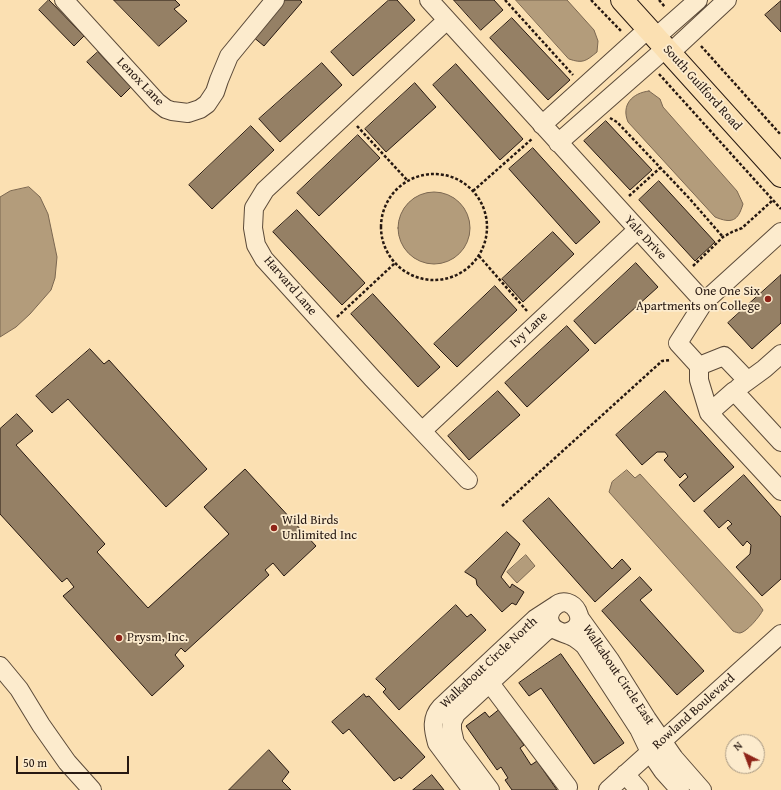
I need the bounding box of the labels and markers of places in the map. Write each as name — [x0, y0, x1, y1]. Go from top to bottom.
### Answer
place label: One One Six Apartments on College — [636, 284, 760, 315]
marker: One One Six Apartments on College — [763, 294, 773, 304]
place label: Wild Birds Unlimited Inc — [282, 513, 357, 544]
marker: Wild Birds Unlimited Inc — [269, 523, 279, 533]
place label: Prysm, Inc. — [127, 630, 188, 646]
marker: Prysm, Inc. — [114, 633, 124, 643]

